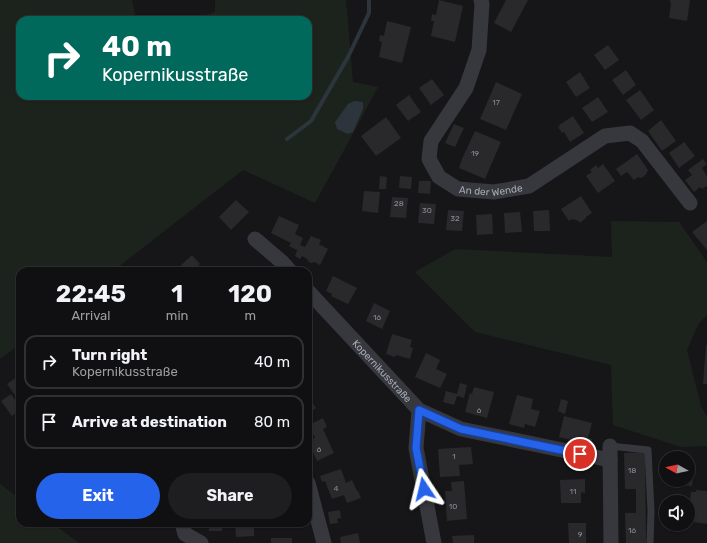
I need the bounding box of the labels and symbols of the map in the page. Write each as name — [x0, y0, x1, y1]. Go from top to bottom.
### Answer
house number: 17 — [492, 98, 500, 107]
house number: 19 — [471, 149, 479, 158]
street label: An der Wende — [458, 182, 524, 199]
house number: 28 — [394, 199, 404, 208]
house number: 30 — [422, 206, 432, 215]
house number: 32 — [450, 214, 460, 223]
house number: 16 — [373, 313, 381, 322]
street label: Kopernikusstraße — [349, 338, 414, 406]
house number: 6 — [477, 406, 482, 415]
pin — [563, 437, 597, 471]
house number: 6 — [317, 445, 322, 454]
north arrow — [659, 451, 695, 487]
house number: 1 — [452, 452, 456, 461]
house number: 18 — [628, 466, 636, 475]
position arrow — [403, 468, 445, 510]
house number: 4 — [334, 484, 339, 493]
house number: 11 — [570, 487, 576, 496]
house number: 10 — [449, 502, 457, 511]
house number: 16 — [628, 526, 636, 535]
house number: 9 — [578, 530, 583, 539]

